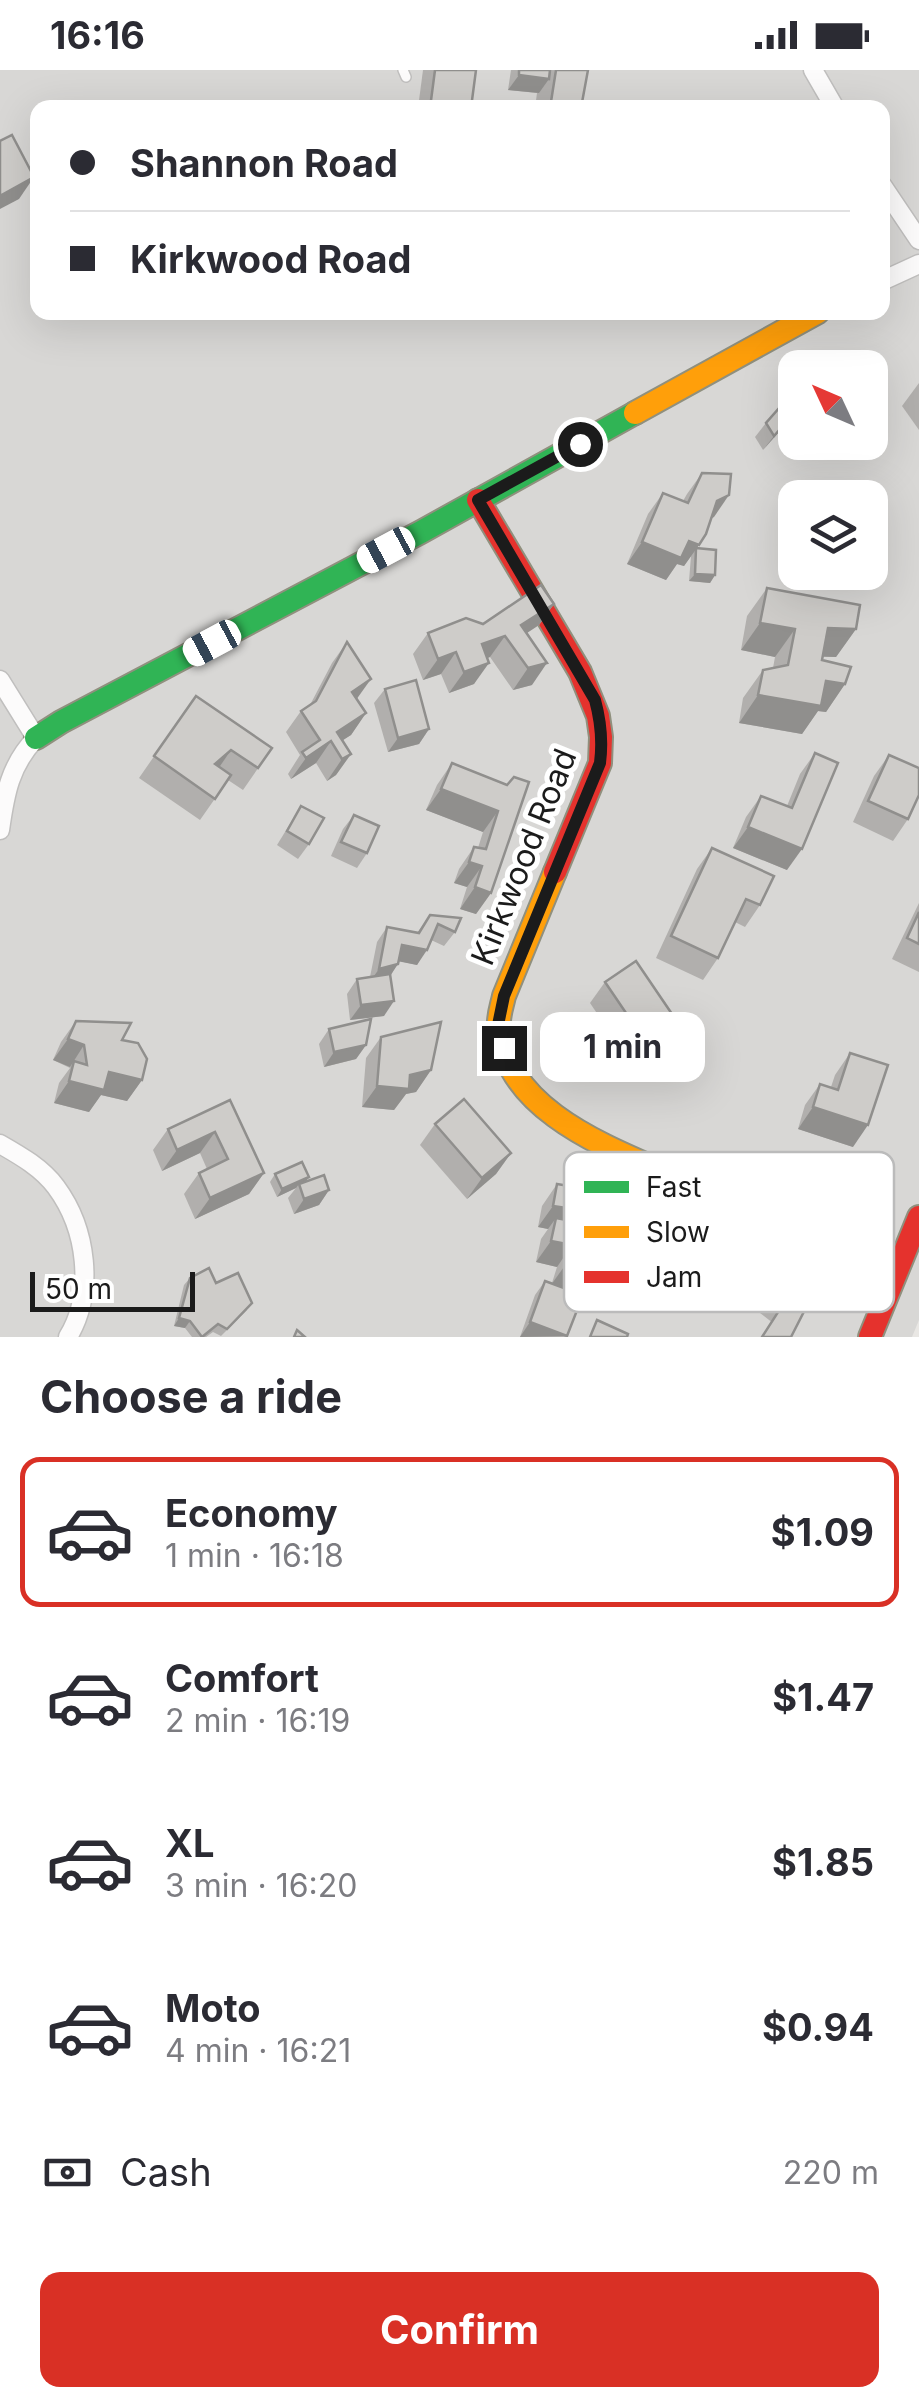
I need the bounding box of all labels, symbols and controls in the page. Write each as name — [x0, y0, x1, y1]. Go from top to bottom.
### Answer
text: 16:16 — [50, 12, 145, 58]
text: Shannon Road — [130, 140, 398, 186]
text: Kirkwood Road — [130, 236, 412, 282]
north arrow — [778, 350, 888, 460]
map controls — [778, 350, 888, 590]
route start — [558, 422, 603, 467]
button: layers — [778, 480, 888, 590]
car — [352, 523, 420, 577]
car — [178, 616, 246, 670]
street label: Kirkwood Road — [462, 743, 585, 971]
callout: 1 min — [539, 1013, 704, 1083]
route end — [482, 1026, 527, 1071]
text: 1 min — [583, 1027, 662, 1066]
legend — [564, 1152, 894, 1312]
text: Fast — [646, 1170, 702, 1204]
text: Slow — [646, 1215, 710, 1249]
text: Jam — [646, 1260, 702, 1294]
scale bar — [30, 1267, 195, 1312]
text: 50 m — [45, 1272, 112, 1306]
text: Choose a ride — [40, 1369, 342, 1424]
icon: car — [45, 1487, 135, 1577]
text: Economy — [165, 1490, 338, 1536]
text: $1.09 — [771, 1509, 874, 1555]
text: 1 min · 16:18 — [165, 1536, 344, 1575]
icon: car — [45, 1652, 135, 1742]
text: Comfort — [165, 1655, 319, 1701]
text: $1.47 — [772, 1674, 874, 1720]
text: 2 min · 16:19 — [165, 1701, 350, 1740]
icon: car — [45, 1817, 135, 1907]
text: XL — [165, 1820, 215, 1866]
text: $1.85 — [772, 1839, 874, 1885]
text: 3 min · 16:20 — [165, 1866, 357, 1905]
icon: car — [45, 1982, 135, 2072]
text: Moto — [165, 1985, 261, 2031]
text: $0.94 — [762, 2004, 874, 2050]
text: 4 min · 16:21 — [165, 2031, 351, 2070]
icon: cash — [40, 2145, 95, 2200]
text: Cash — [120, 2149, 212, 2195]
text: 220 m — [783, 2153, 879, 2192]
button: Confirm — [40, 2272, 879, 2387]

